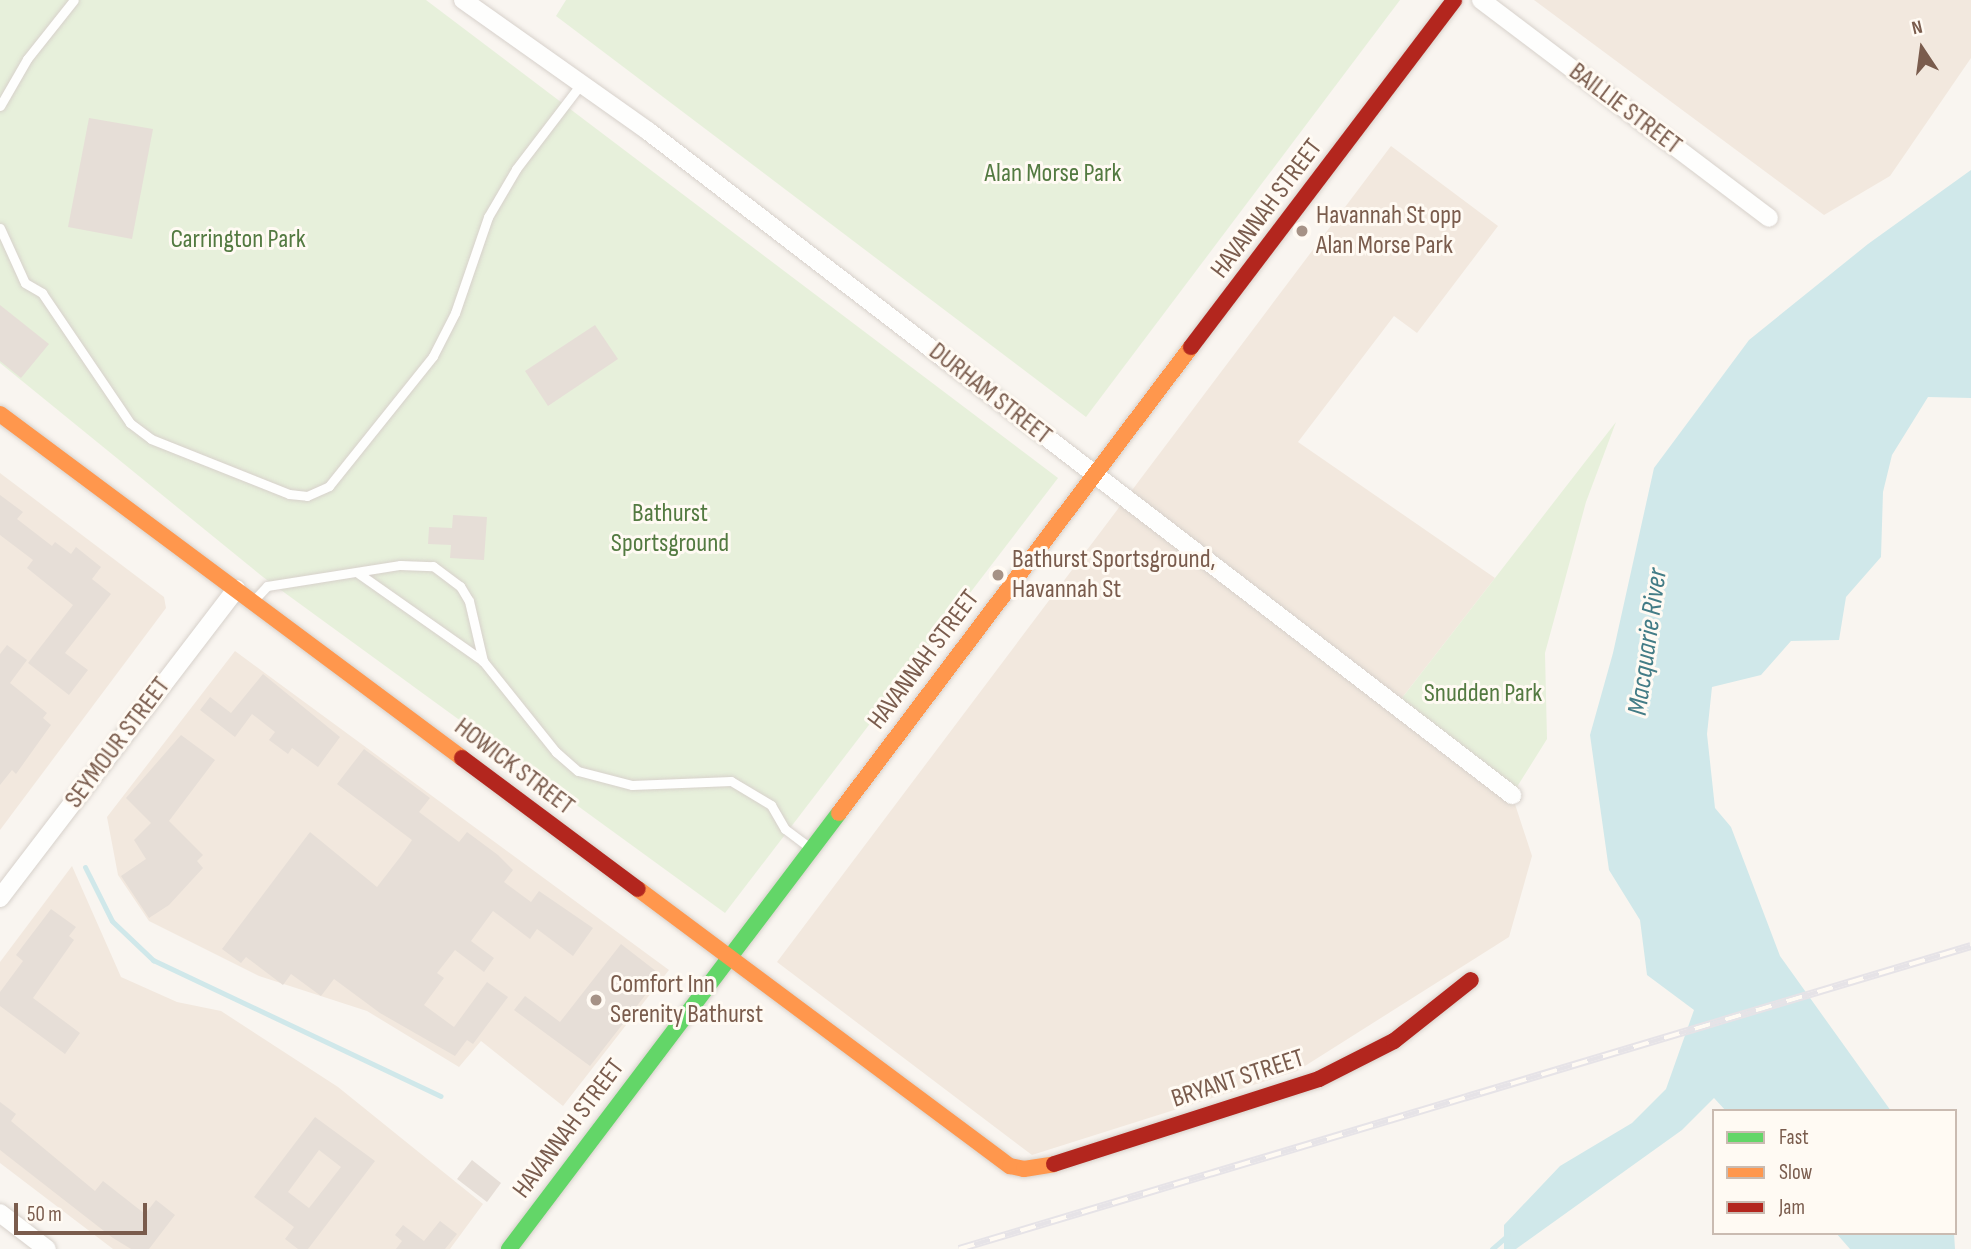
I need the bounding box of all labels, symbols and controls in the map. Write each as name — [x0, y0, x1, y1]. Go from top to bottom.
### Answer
north arrow — [1887, 14, 1957, 84]
text: N — [1910, 16, 1925, 40]
street label: BAILLIE STREET — [1563, 57, 1687, 161]
street label: HAVANNAH STREET — [1205, 133, 1329, 285]
park label: Alan Morse Park — [985, 158, 1121, 190]
place label: Havannah St opp Alan Morse Park — [1316, 200, 1462, 262]
marker: Havannah St opp Alan Morse Park — [1294, 223, 1310, 239]
park label: Carrington Park — [170, 224, 306, 256]
street label: DURHAM STREET — [922, 336, 1058, 452]
park label: Bathurst Sportsground — [611, 498, 729, 560]
place label: Bathurst Sportsground, Havannah St — [1012, 544, 1215, 606]
water label: Macquarie River — [1621, 566, 1675, 718]
marker: Bathurst Sportsground, Havannah St — [990, 567, 1006, 583]
street label: HAVANNAH STREET — [862, 584, 986, 736]
street label: SEYMOUR STREET — [59, 672, 177, 814]
park label: Snudden Park — [1424, 678, 1542, 710]
street label: HOWICK STREET — [448, 712, 580, 822]
place label: Comfort Inn Serenity Bathurst — [610, 969, 763, 1030]
marker: Comfort Inn Serenity Bathurst — [588, 992, 604, 1008]
street label: BRYANT STREET — [1168, 1043, 1308, 1115]
street label: HAVANNAH STREET — [507, 1053, 631, 1205]
legend — [1712, 1109, 1957, 1235]
text: Fast — [1779, 1125, 1809, 1150]
text: Slow — [1779, 1160, 1812, 1185]
scale bar — [18, 1190, 150, 1234]
text: Jam — [1779, 1195, 1805, 1220]
text: 50 m — [27, 1202, 62, 1227]

